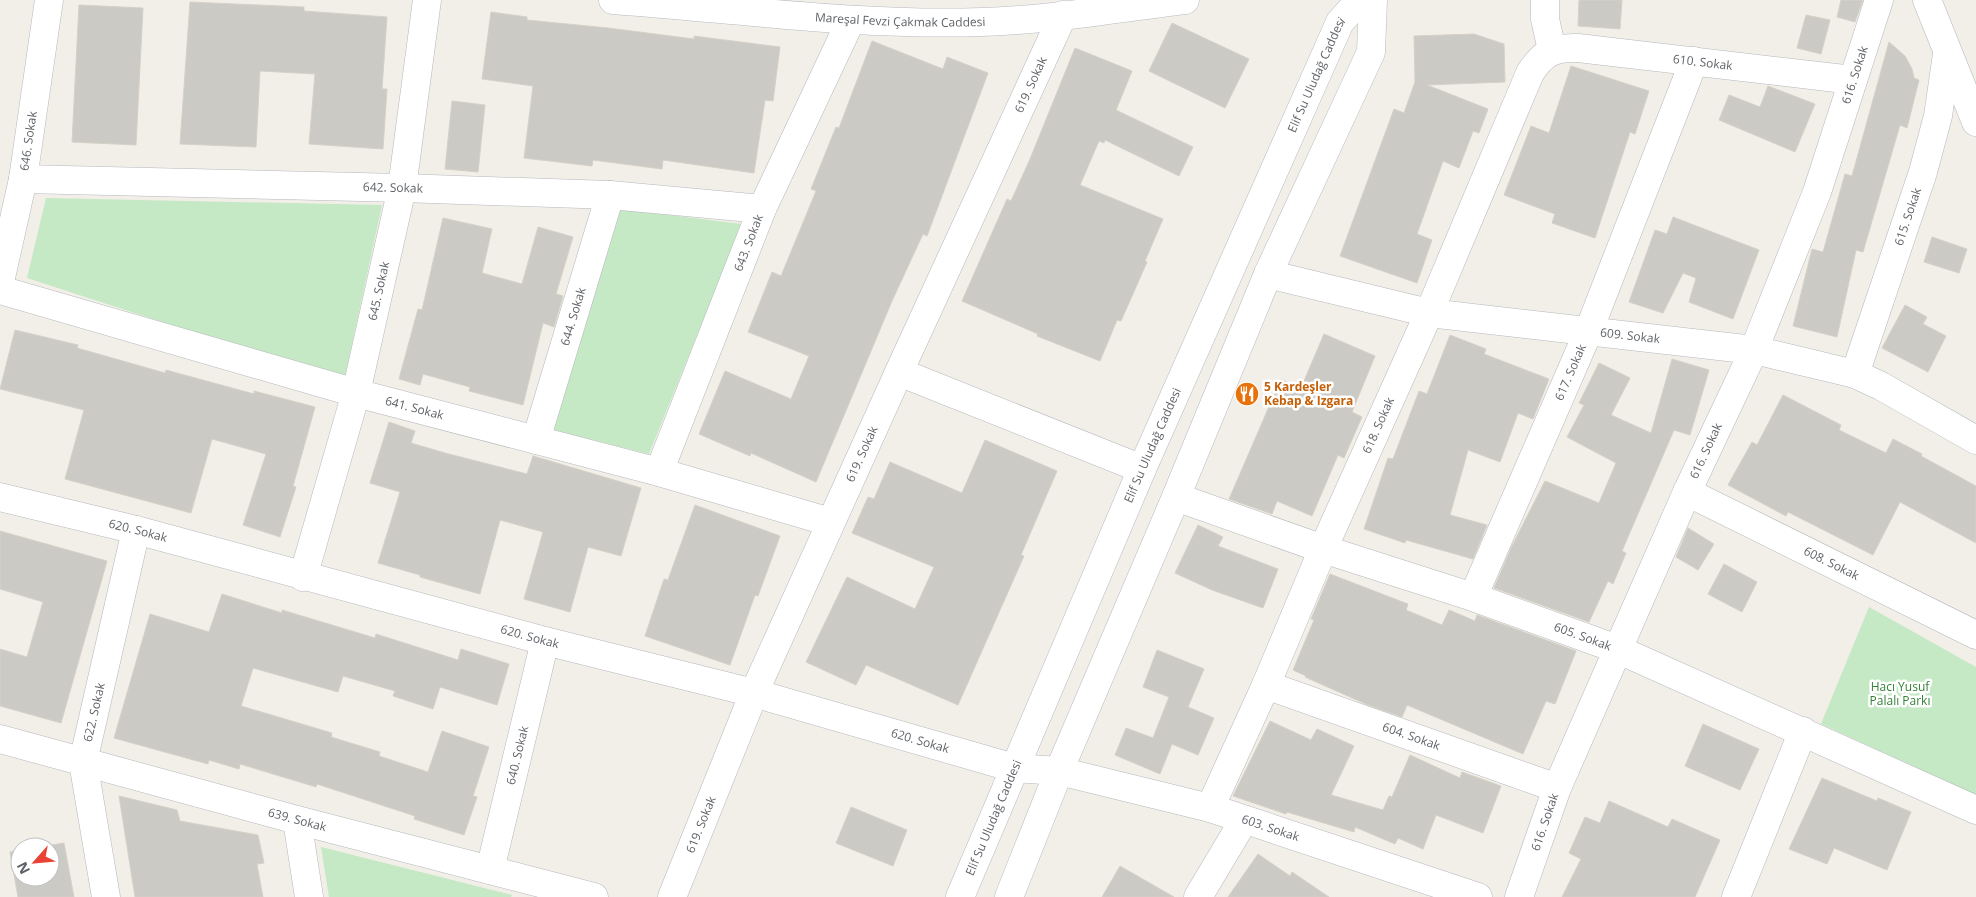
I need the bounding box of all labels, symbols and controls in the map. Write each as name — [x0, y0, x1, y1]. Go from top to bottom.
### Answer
street label: Mareşal Fevzi Çakmak Caddesi — [814, 8, 986, 31]
street label: Elif Su Uludağ Caddesi — [1283, 13, 1349, 135]
street label: 616. Sokak — [1837, 43, 1872, 106]
street label: 610. Sokak — [1672, 50, 1734, 74]
street label: 619. Sokak — [1010, 53, 1051, 116]
street label: 646. Sokak — [15, 109, 41, 172]
street label: 642. Sokak — [363, 178, 424, 197]
street label: 615. Sokak — [1890, 185, 1925, 248]
street label: 643. Sokak — [729, 211, 767, 274]
street label: 645. Sokak — [364, 259, 393, 322]
street label: 644. Sokak — [556, 285, 590, 348]
street label: 609. Sokak — [1599, 324, 1662, 347]
street label: 617. Sokak — [1550, 341, 1590, 403]
place label: 5 Kardeşler Kebap & Izgara — [1264, 378, 1353, 409]
restaurant icon: 5 Kardeşler Kebap & Izgara — [1234, 381, 1260, 407]
street label: Elif Su Uludağ Caddesi — [1120, 385, 1185, 505]
street label: 641. Sokak — [383, 392, 446, 424]
street label: 618. Sokak — [1358, 394, 1398, 456]
street label: 616. Sokak — [1685, 419, 1726, 482]
street label: 619. Sokak — [841, 422, 882, 485]
street label: 620. Sokak — [107, 515, 170, 546]
street label: 608. Sokak — [1801, 542, 1863, 584]
street label: 605. Sokak — [1552, 618, 1615, 655]
street label: 620. Sokak — [499, 620, 562, 652]
park label: Hacı Yusuf Palalı Parkı — [1870, 678, 1930, 709]
street label: 622. Sokak — [79, 680, 109, 743]
street label: 604. Sokak — [1380, 718, 1443, 754]
street label: 640. Sokak — [502, 723, 533, 786]
street label: 620. Sokak — [889, 724, 952, 757]
street label: Elif Su Uludağ Caddesi — [961, 757, 1025, 878]
street label: 616. Sokak — [1527, 790, 1563, 853]
street label: 619. Sokak — [682, 793, 720, 855]
street label: 639. Sokak — [266, 803, 329, 835]
street label: 603. Sokak — [1239, 810, 1302, 845]
north arrow — [10, 837, 60, 887]
text: N — [12, 859, 34, 878]

